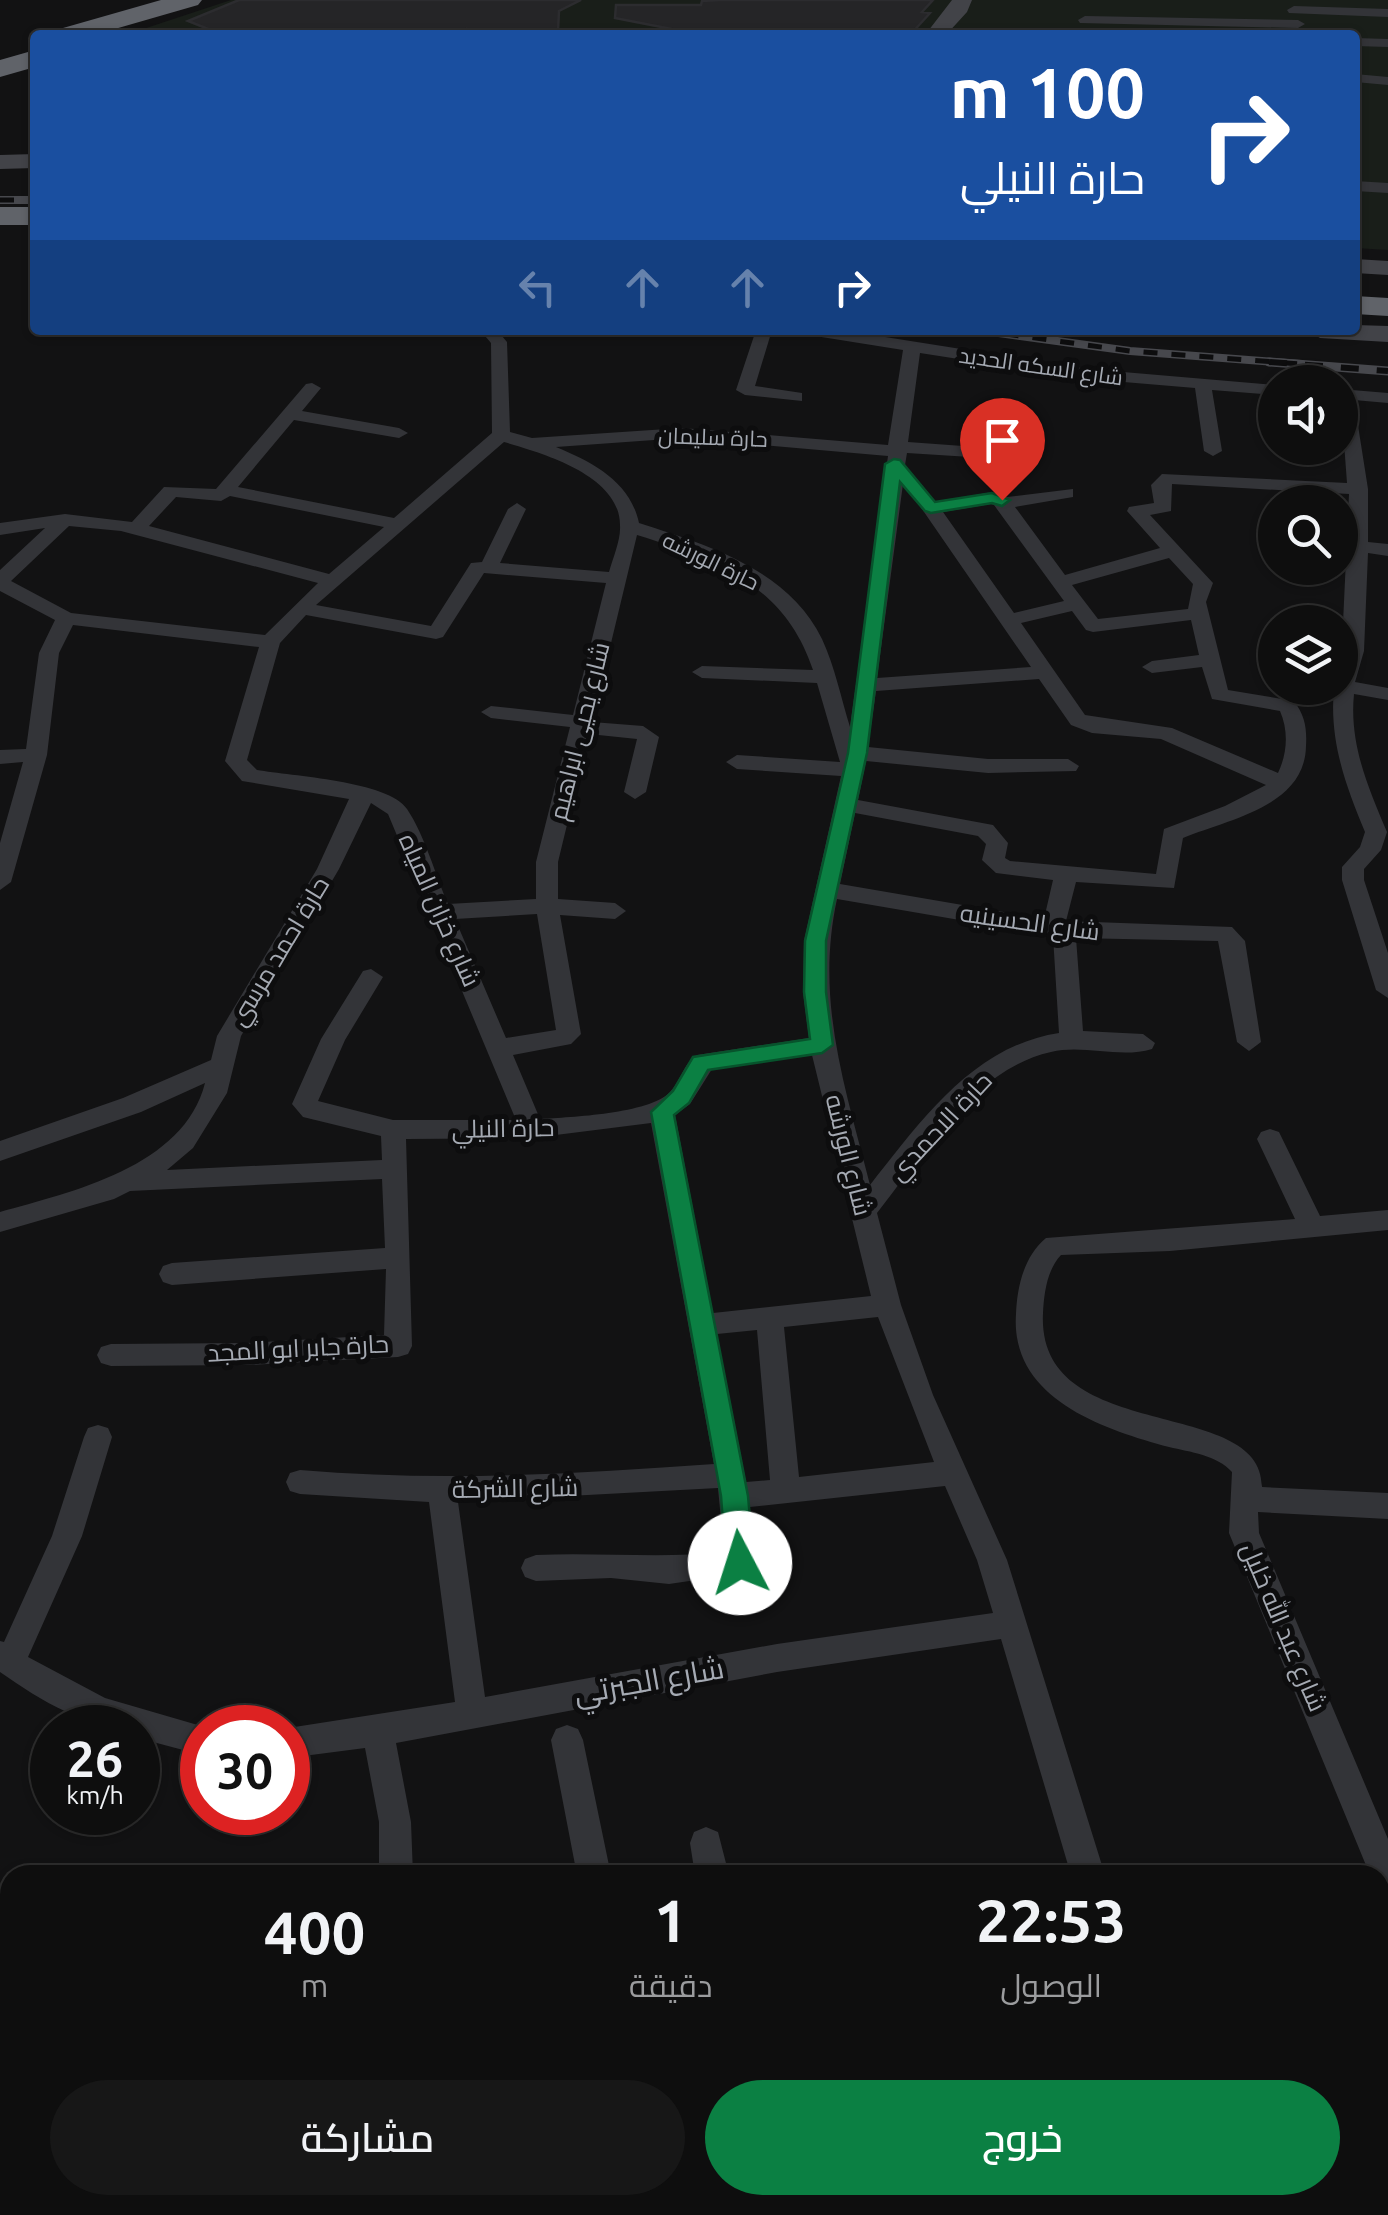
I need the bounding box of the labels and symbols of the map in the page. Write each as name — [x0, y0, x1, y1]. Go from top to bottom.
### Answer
street label: شارع السكه الحديد — [957, 342, 1125, 392]
pin — [960, 398, 1045, 501]
street label: حارة سليمان — [658, 422, 768, 452]
street label: حارة الورشه — [659, 527, 763, 595]
street label: شارع يحيى ابراهيم — [543, 639, 619, 824]
street label: شارع خزان المياه — [391, 829, 486, 992]
street label: حارة احمد مرسي — [224, 872, 339, 1033]
street label: شارع الحسينيه — [958, 898, 1102, 949]
street label: حارة الاحمدي — [883, 1066, 1002, 1190]
street label: شارع الورشه — [818, 1092, 878, 1219]
street label: حارة النيلي — [451, 1113, 555, 1149]
street label: حارة جابر ابو المجد — [206, 1329, 390, 1368]
street label: شارع الشركة — [452, 1473, 578, 1506]
position arrow — [688, 1511, 792, 1615]
street label: شارع عبد الله خليل — [1233, 1538, 1334, 1717]
street label: شارع الجبرتي — [571, 1650, 728, 1717]
speed limit sign: 30 — [180, 1705, 310, 1835]

